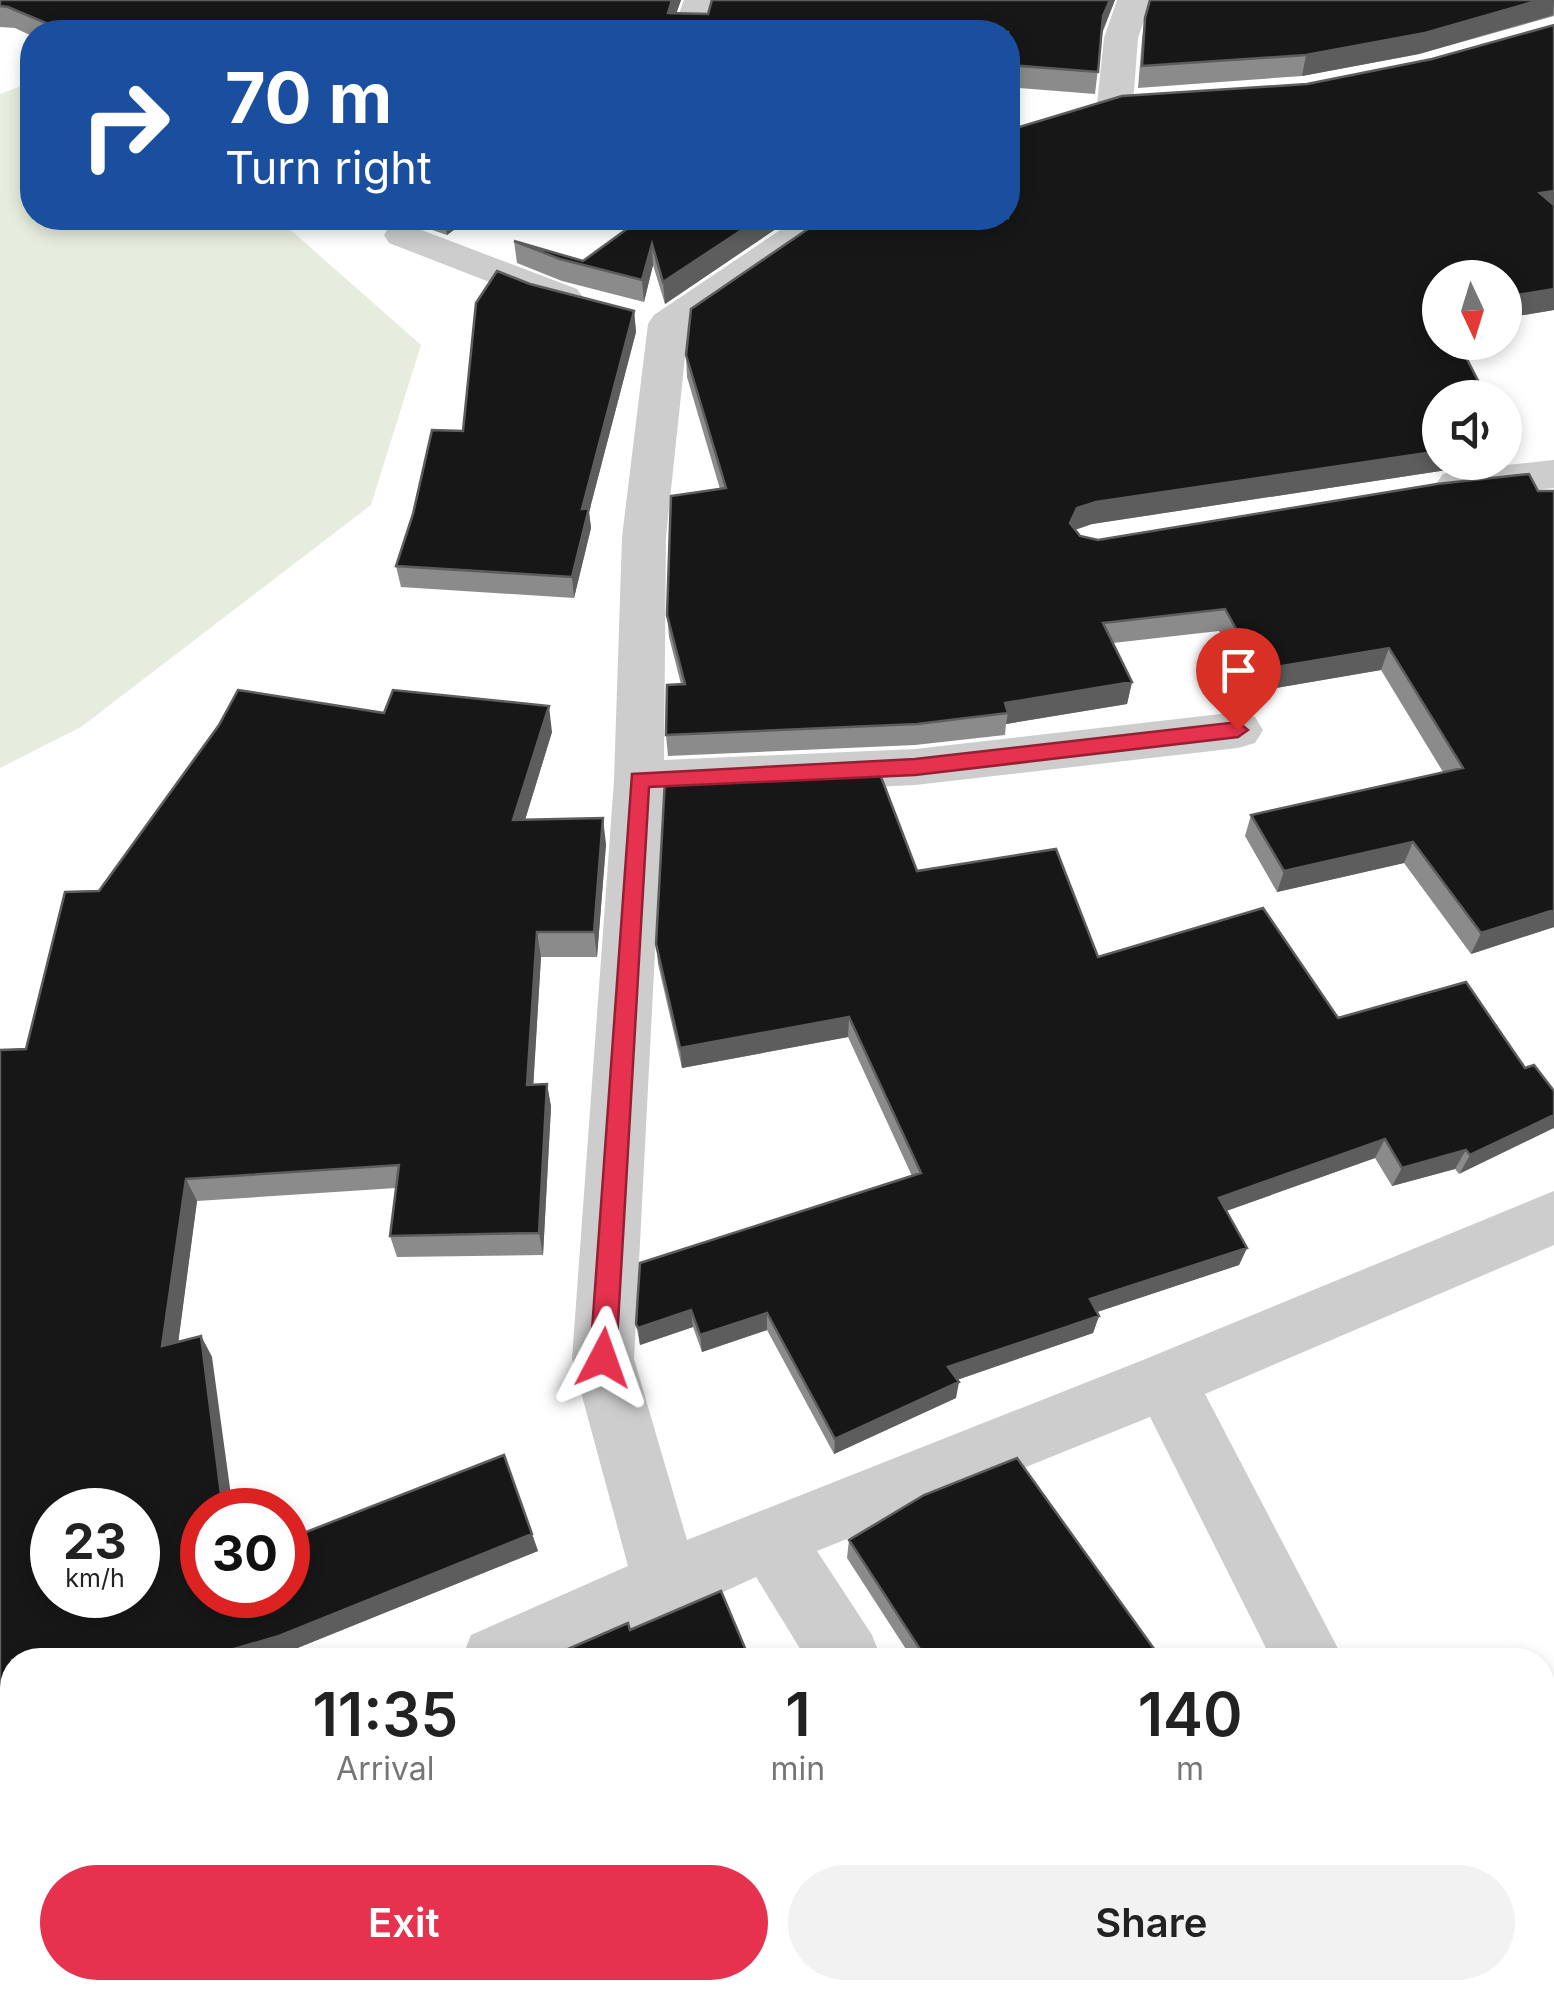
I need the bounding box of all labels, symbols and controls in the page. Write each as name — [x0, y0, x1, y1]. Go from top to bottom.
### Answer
text: 70 m — [225, 55, 392, 140]
icon: right — [60, 60, 190, 190]
text: Turn right — [225, 140, 432, 195]
north arrow — [1422, 260, 1522, 360]
map controls — [1422, 260, 1522, 480]
button: sound — [1422, 380, 1522, 480]
pin — [1196, 628, 1281, 731]
icon: arrive — [1211, 643, 1266, 698]
position arrow — [551, 1306, 655, 1410]
speed limit sign: 30 — [180, 1488, 310, 1618]
text: 23 — [63, 1511, 127, 1571]
text: km/h — [65, 1563, 125, 1593]
text: 11:35 — [312, 1678, 458, 1750]
text: 1 — [785, 1678, 811, 1750]
text: 140 — [1138, 1678, 1243, 1750]
text: Arrival — [336, 1749, 435, 1788]
text: min — [771, 1749, 825, 1788]
text: m — [1176, 1749, 1204, 1788]
button: Exit — [40, 1865, 768, 1980]
button: Share — [788, 1865, 1515, 1980]

